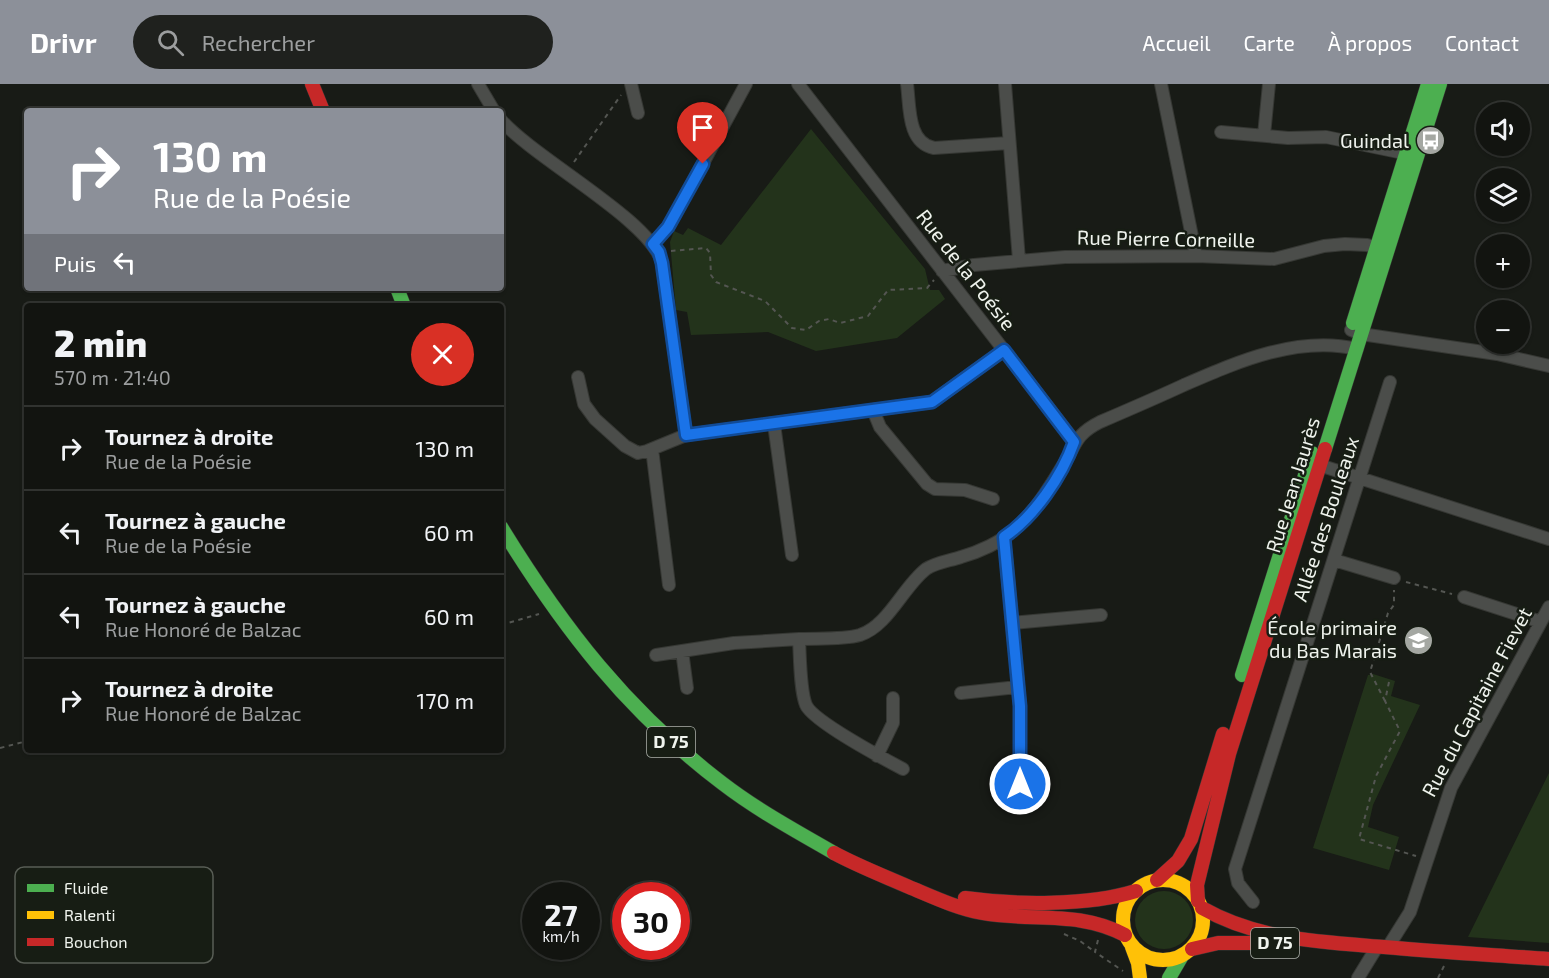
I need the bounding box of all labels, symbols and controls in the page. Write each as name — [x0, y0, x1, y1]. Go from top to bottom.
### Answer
search box — [133, 15, 553, 69]
text: Drivr — [30, 25, 97, 59]
icon: search — [154, 26, 187, 59]
text: Rechercher — [202, 29, 315, 55]
text: Accueil — [1142, 30, 1211, 55]
text: Carte — [1244, 30, 1295, 55]
text: À propos — [1328, 30, 1412, 55]
text: Contact — [1445, 30, 1519, 55]
pin — [677, 102, 728, 164]
map controls — [1476, 102, 1530, 354]
button: sound — [1476, 102, 1530, 156]
icon: arrive — [686, 111, 719, 144]
bus stop icon: Guindal — [1414, 125, 1446, 157]
place label: Guindal — [1340, 128, 1409, 152]
text: 130 m — [153, 130, 268, 180]
icon: right — [54, 132, 132, 210]
button: layers — [1476, 168, 1530, 222]
text: Rue de la Poésie — [153, 181, 351, 213]
street label: Rue de la Poésie — [912, 204, 1021, 335]
street label: Rue Pierre Corneille — [1077, 224, 1255, 252]
button: + — [1476, 234, 1530, 288]
icon: left — [108, 246, 141, 279]
text: Puis — [54, 250, 96, 276]
button: − — [1476, 300, 1530, 354]
text: 2 min — [54, 321, 147, 364]
button: close — [411, 323, 474, 386]
text: 570 m · 21:40 — [54, 365, 171, 389]
street label: Rue Jean Jaurès — [1260, 414, 1324, 555]
text: Tournez à droite — [105, 423, 274, 449]
icon: right — [54, 432, 87, 465]
street label: Allée des Bouleaux — [1287, 433, 1363, 604]
text: 130 m — [416, 435, 474, 461]
text: Rue de la Poésie — [105, 449, 252, 473]
text: Tournez à gauche — [105, 507, 286, 533]
icon: left — [54, 516, 87, 549]
text: 60 m — [424, 519, 474, 545]
text: Rue de la Poésie — [105, 533, 252, 557]
text: Tournez à gauche — [105, 591, 286, 617]
icon: left — [54, 600, 87, 633]
street label: Rue du Capitaine Fievet — [1416, 602, 1536, 800]
text: 60 m — [424, 603, 474, 629]
place label: École primaire du Bas Marais — [1267, 615, 1397, 662]
text: Rue Honoré de Balzac — [105, 617, 302, 641]
school or university icon: École primaire du Bas Marais — [1402, 624, 1434, 656]
text: Tournez à droite — [105, 675, 274, 701]
icon: right — [54, 684, 87, 717]
text: 170 m — [417, 687, 474, 713]
text: Rue Honoré de Balzac — [105, 701, 302, 725]
road number: D 75 — [647, 727, 695, 757]
position arrow — [988, 752, 1052, 816]
legend — [15, 867, 213, 963]
text: Fluide — [64, 878, 108, 897]
speed limit sign: 30 — [612, 882, 690, 960]
text: 27 — [544, 896, 578, 932]
text: Ralenti — [64, 905, 115, 924]
text: km/h — [542, 927, 580, 945]
road number: D 75 — [1251, 928, 1299, 958]
text: Bouchon — [64, 932, 128, 951]

